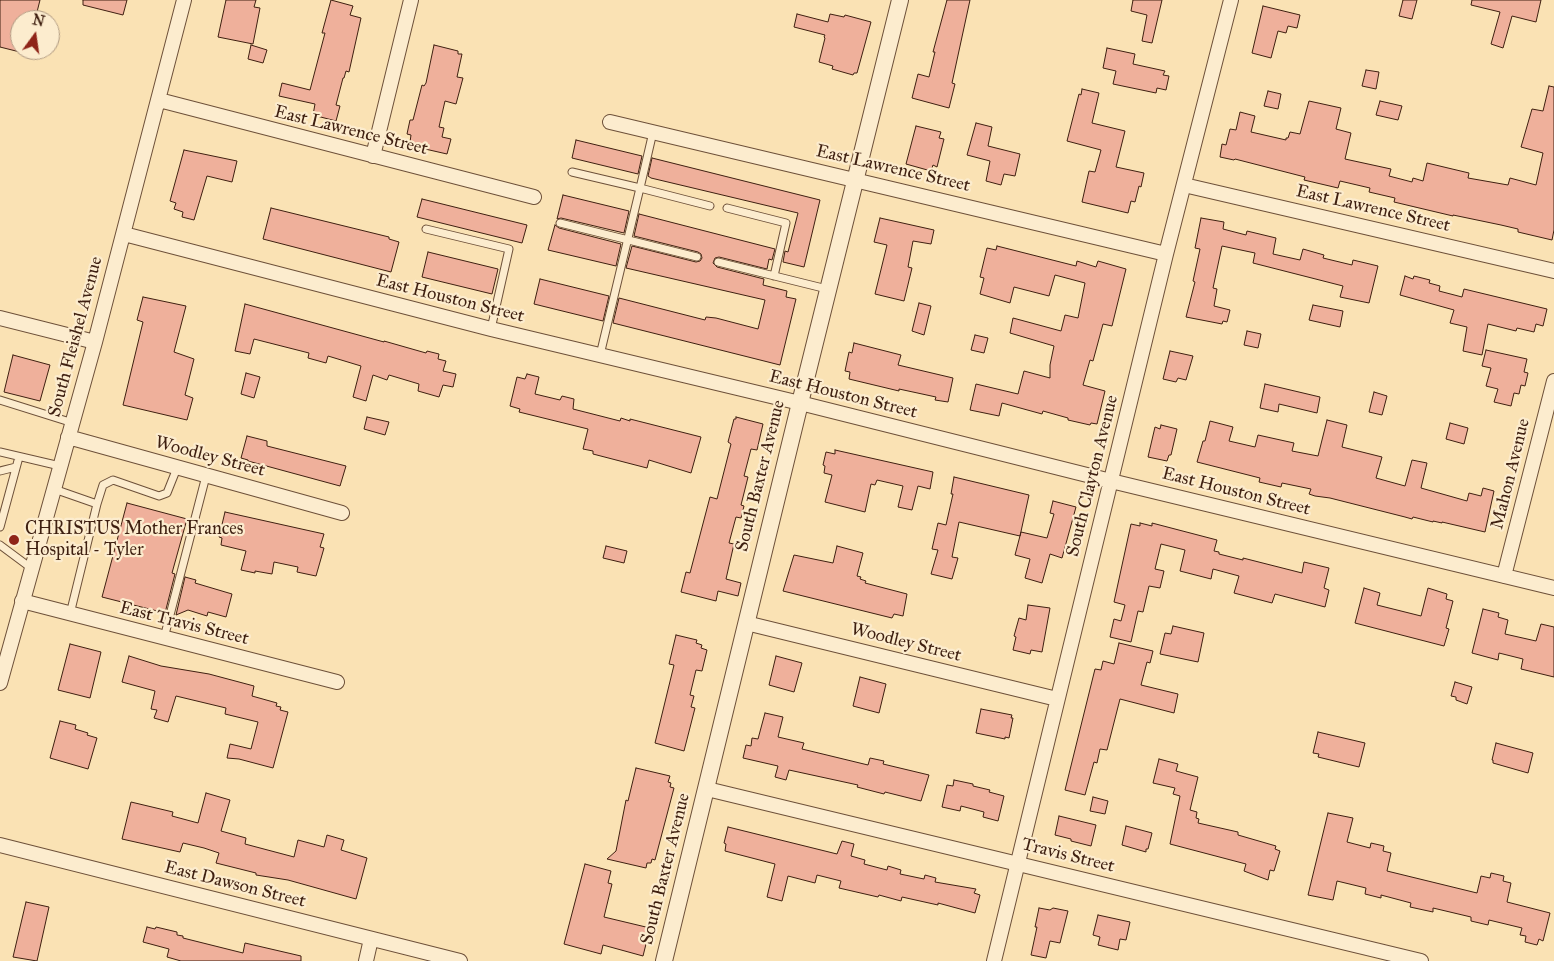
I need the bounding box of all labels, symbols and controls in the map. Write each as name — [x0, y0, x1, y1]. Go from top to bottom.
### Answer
north arrow — [10, 10, 60, 60]
text: N — [31, 11, 46, 31]
street label: East Lawrence Street — [272, 101, 430, 161]
street label: East Lawrence Street — [814, 141, 972, 197]
street label: East Lawrence Street — [1294, 181, 1452, 237]
street label: South Fleishel Avenue — [44, 254, 108, 420]
street label: East Houston Street — [374, 270, 526, 328]
street label: East Houston Street — [767, 366, 919, 424]
street label: South Clayton Avenue — [1062, 393, 1124, 559]
street label: South Baxter Avenue — [732, 398, 790, 554]
street label: Mahon Avenue — [1487, 417, 1535, 531]
street label: Woodley Street — [153, 432, 267, 482]
street label: East Houston Street — [1160, 463, 1312, 521]
place label: CHRISTUS Mother Frances Hospital - Tyler — [25, 519, 243, 562]
marker: CHRISTUS Mother Frances Hospital - Tyler — [7, 533, 21, 547]
street label: East Travis Street — [117, 598, 251, 650]
street label: Woodley Street — [849, 619, 963, 667]
street label: South Baxter Avenue — [637, 791, 695, 947]
street label: Travis Street — [1019, 834, 1117, 878]
street label: East Dawson Street — [162, 857, 308, 913]

